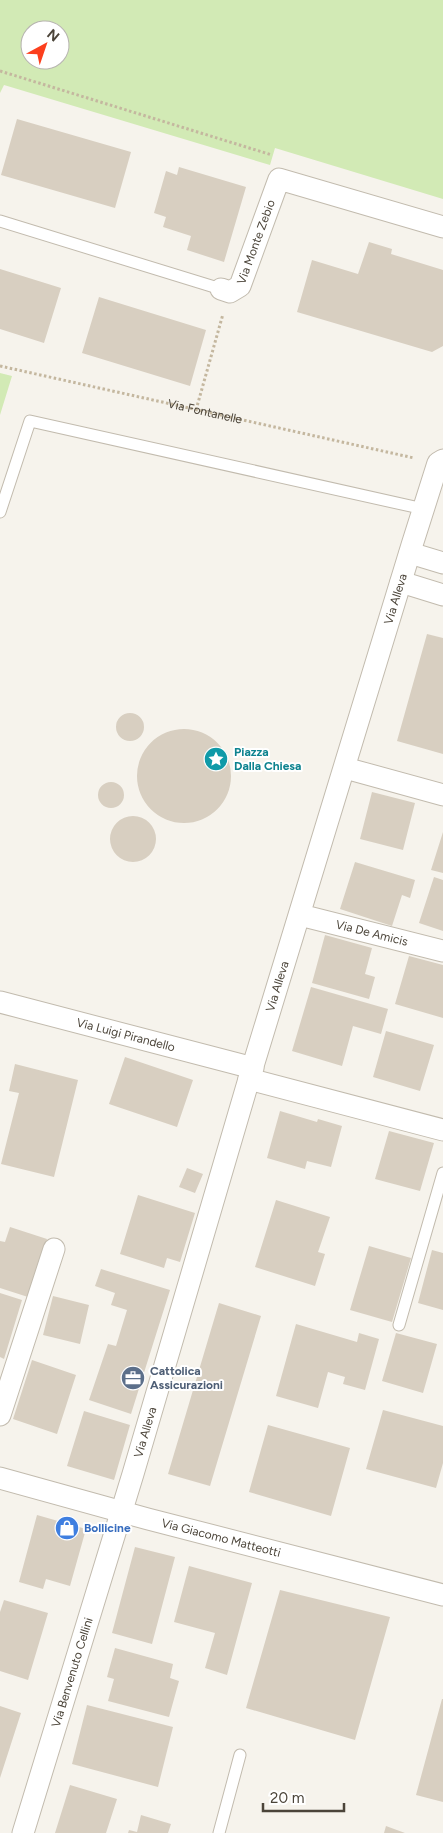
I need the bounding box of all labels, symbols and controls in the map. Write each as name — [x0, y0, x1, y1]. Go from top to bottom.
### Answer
north arrow — [20, 20, 70, 70]
text: N — [43, 25, 63, 45]
street label: Via Monte Zebio — [234, 198, 278, 286]
street label: Via Fontanelle — [166, 396, 244, 427]
street label: Via Alleva — [381, 572, 410, 626]
place label: Piazza Dalla Chiesa — [234, 745, 301, 773]
place icon: Piazza Dalla Chiesa — [203, 746, 229, 772]
street label: Via De Amicis — [334, 917, 410, 949]
street label: Via Alleva — [263, 959, 292, 1013]
street label: Via Luigi Pirandello — [75, 1015, 177, 1054]
place label: Cattolica Assicurazioni — [150, 1364, 223, 1392]
office icon: Cattolica Assicurazioni — [120, 1365, 146, 1391]
street label: Via Alleva — [131, 1405, 159, 1459]
shop icon: Bollicine — [54, 1515, 80, 1541]
street label: Via Giacomo Matteotti — [160, 1516, 282, 1560]
place label: Bollicine — [84, 1521, 131, 1535]
street label: Via Benvenuto Cellini — [49, 1616, 96, 1729]
scale bar — [263, 1780, 344, 1812]
text: 20 m — [270, 1789, 304, 1807]

